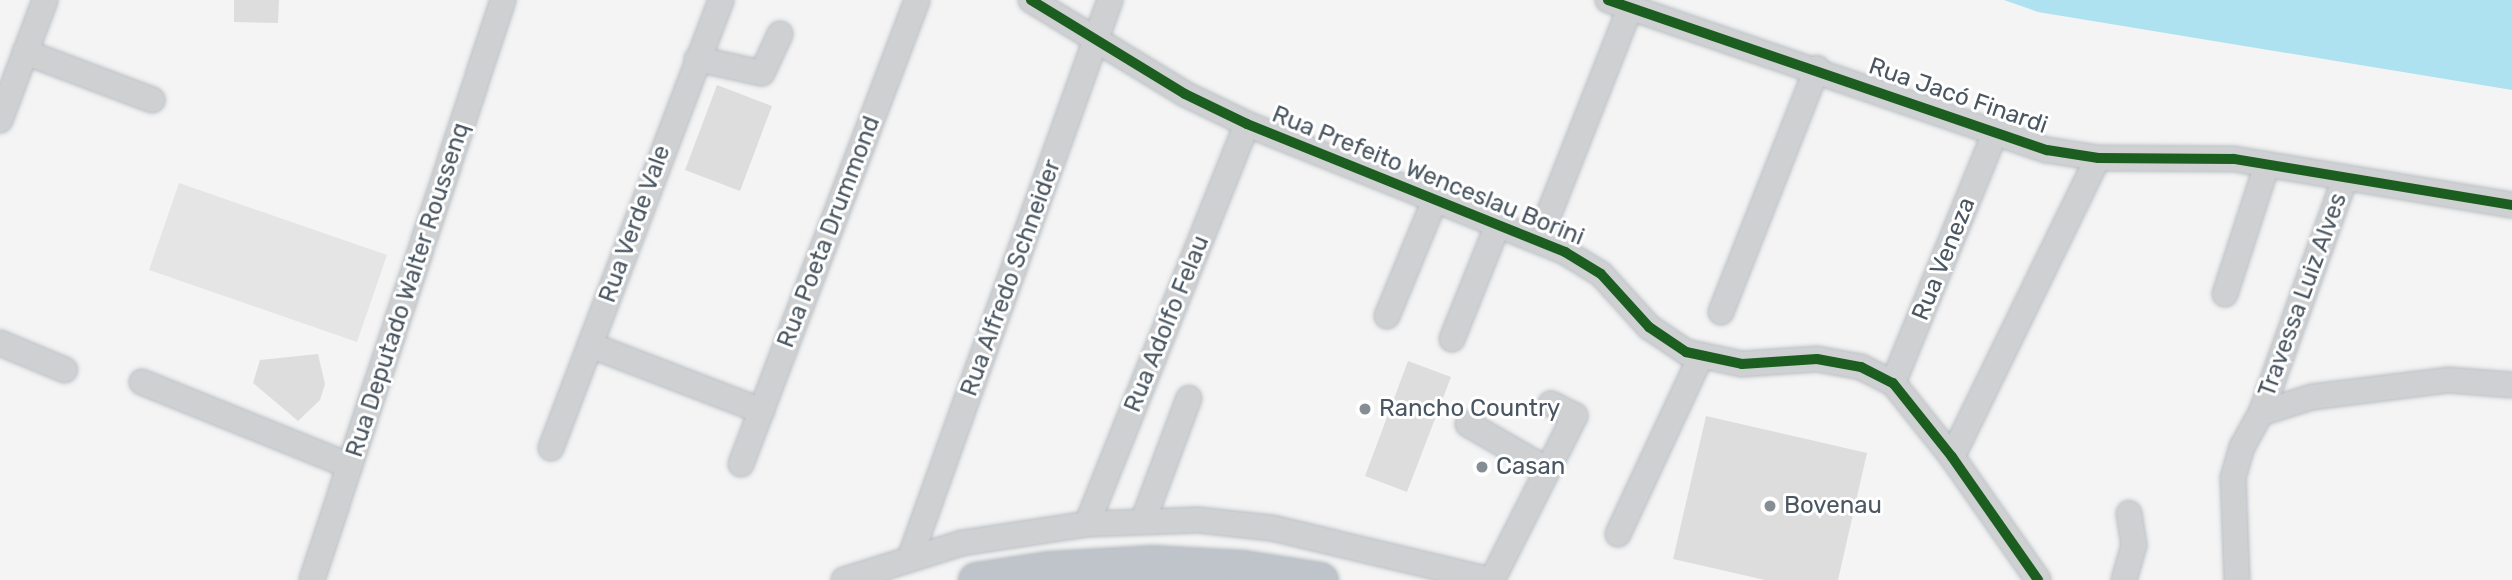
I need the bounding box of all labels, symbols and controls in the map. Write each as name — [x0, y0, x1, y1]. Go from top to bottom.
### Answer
street label: Rua Jacó Finardi — [1865, 52, 2051, 140]
street label: Rua Prefeito Wenceslau Borini — [1268, 100, 1588, 252]
street label: Rua Poeta Drummond — [772, 112, 886, 352]
street label: Rua Deputado Walter Roussenq — [340, 119, 476, 461]
street label: Rua Verde Vale — [593, 141, 677, 307]
street label: Rua Alfredo Schneider — [955, 156, 1067, 400]
street label: Travessa Luiz Alves — [2253, 189, 2353, 401]
street label: Rua Veneza — [1906, 193, 1982, 325]
street label: Rua Adolfo Felau — [1118, 231, 1216, 417]
place label: Rancho Country — [1379, 395, 1560, 423]
marker: Rancho Country — [1357, 401, 1373, 417]
place label: Casan — [1496, 453, 1565, 481]
marker: Casan — [1474, 459, 1490, 475]
place label: Bovenau — [1784, 492, 1882, 520]
marker: Bovenau — [1762, 498, 1778, 514]

